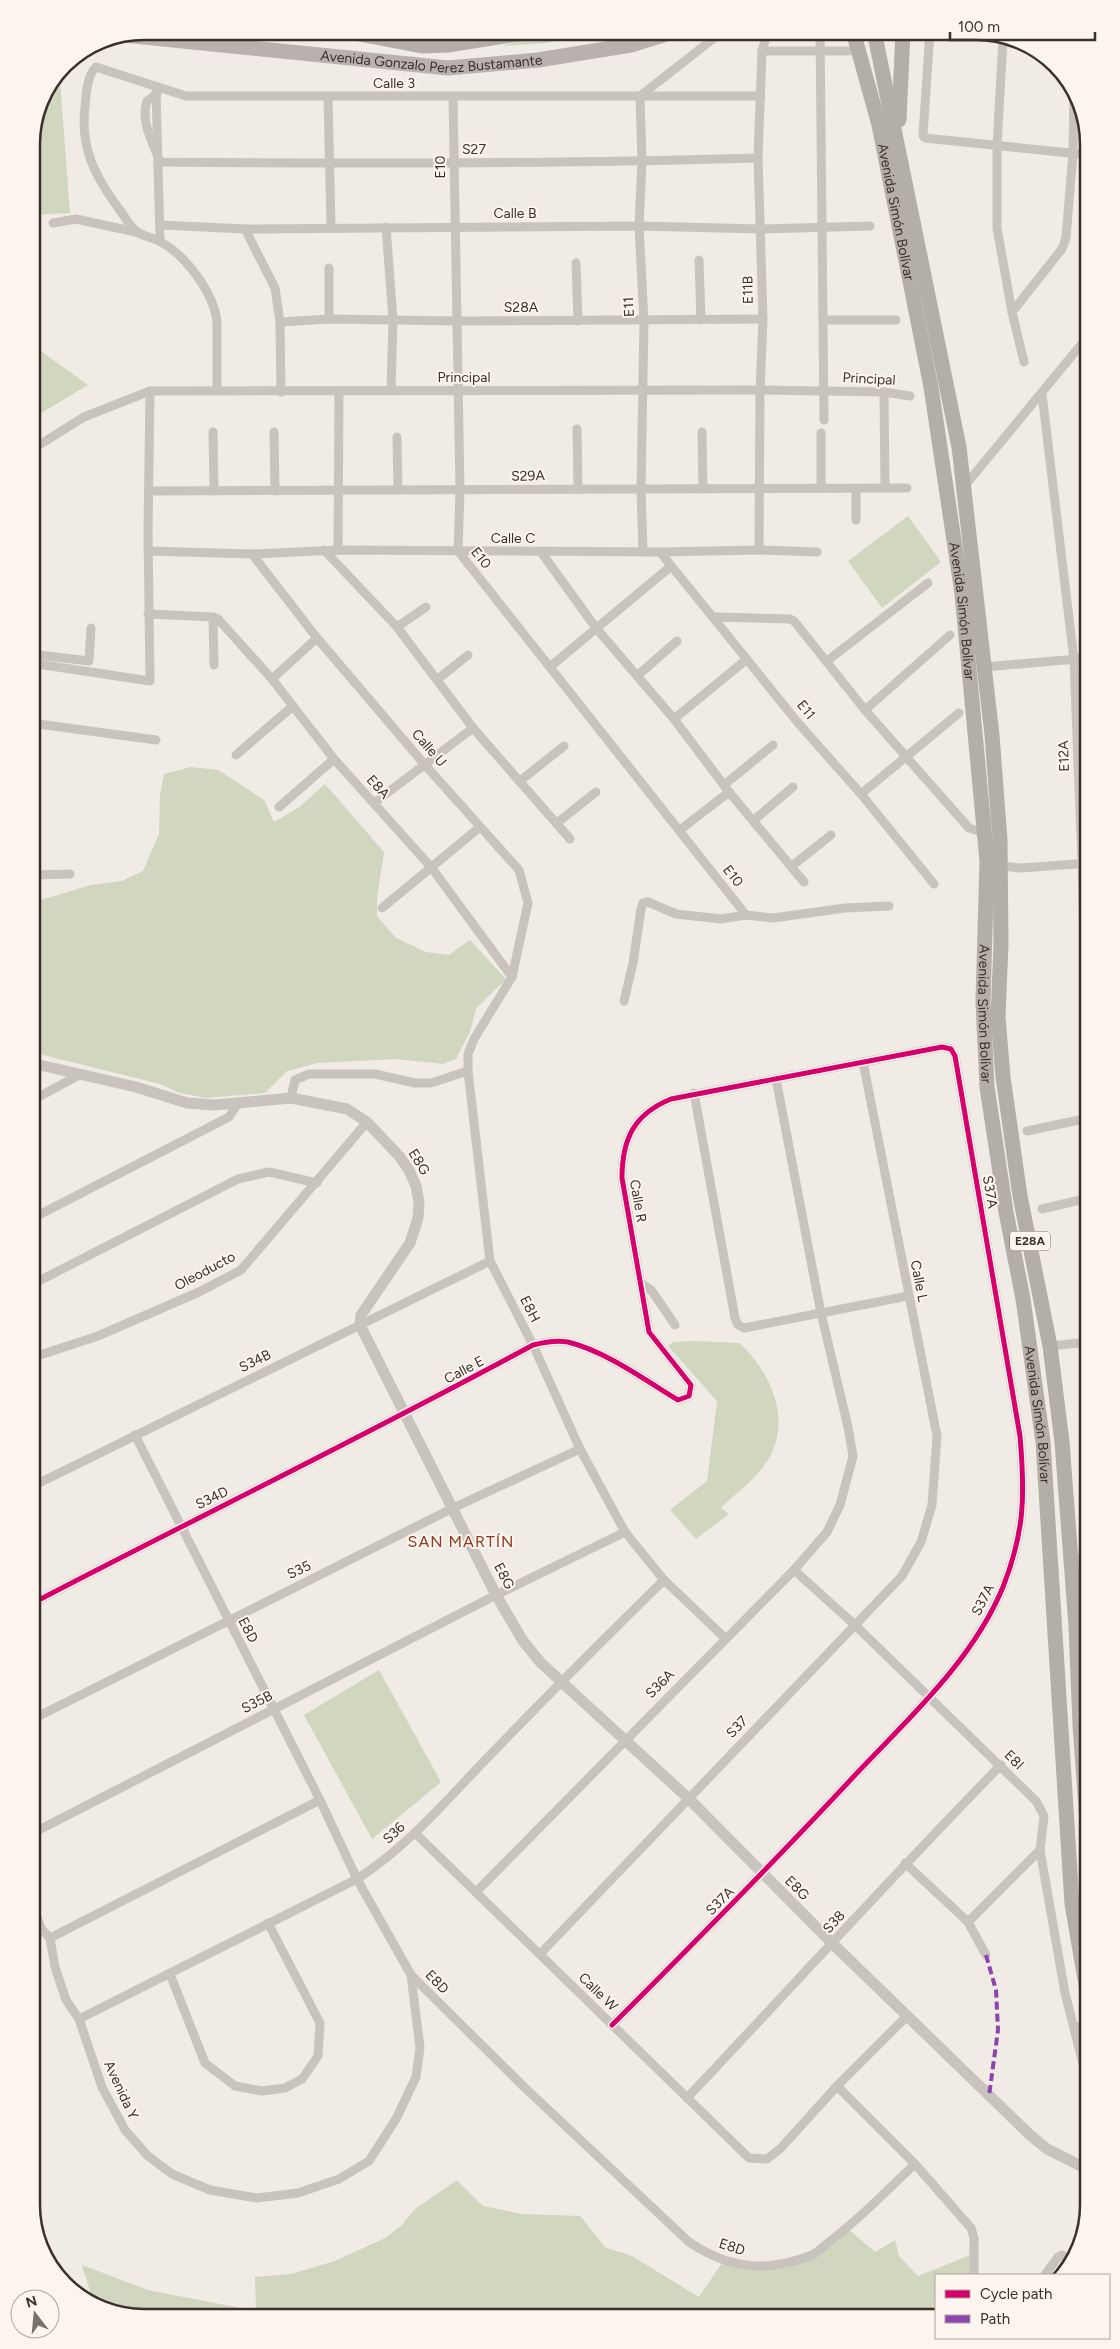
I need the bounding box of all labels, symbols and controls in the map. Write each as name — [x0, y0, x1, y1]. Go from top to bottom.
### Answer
scale bar — [950, 10, 1095, 42]
text: 100 m — [958, 18, 1000, 36]
street label: Avenida Gonzalo Perez Bustamante — [320, 47, 544, 77]
street label: Calle 3 — [373, 75, 415, 92]
street label: S27 — [462, 141, 486, 158]
street label: Avenida Simón Bolívar — [874, 142, 918, 282]
street label: E10 — [432, 155, 449, 179]
street label: Calle B — [493, 205, 537, 222]
street label: E11B — [739, 276, 757, 304]
street label: E11 — [620, 297, 638, 317]
street label: S28A — [504, 299, 539, 316]
street label: Principal — [437, 369, 491, 386]
street label: Principal — [842, 369, 896, 389]
street label: S29A — [511, 467, 546, 485]
street label: Calle C — [491, 530, 535, 547]
street label: Avenida Simón Bolívar — [946, 541, 979, 681]
street label: E10 — [467, 544, 495, 572]
street label: E11 — [793, 697, 819, 723]
street label: Calle U — [408, 726, 450, 770]
street label: E12A — [1055, 740, 1073, 772]
street label: E8A — [363, 772, 393, 803]
street label: E10 — [719, 862, 747, 890]
street label: Avenida Simón Bolívar — [974, 944, 995, 1084]
street label: E8G — [405, 1146, 434, 1178]
street label: S37A — [979, 1174, 1001, 1210]
street label: Calle R — [626, 1178, 650, 1224]
road number: E28A — [1010, 1232, 1050, 1250]
street label: Oleoducto — [172, 1248, 238, 1294]
street label: Calle L — [907, 1259, 931, 1304]
street label: E8H — [516, 1293, 544, 1325]
street label: Avenida Simón Bolívar — [1021, 1344, 1054, 1485]
street label: S34B — [236, 1346, 274, 1376]
street label: Calle E — [441, 1352, 487, 1388]
street label: S34D — [193, 1483, 231, 1513]
district label: SAN MARTÍN — [408, 1532, 514, 1551]
street label: S35 — [284, 1557, 314, 1583]
street label: E8G — [490, 1560, 518, 1592]
street label: S37A — [968, 1581, 998, 1619]
street label: E8D — [234, 1614, 262, 1646]
street label: S36A — [642, 1666, 678, 1702]
street label: S35B — [239, 1687, 275, 1717]
street label: S37 — [723, 1712, 752, 1741]
street label: E8I — [1001, 1747, 1027, 1773]
street label: S36 — [379, 1819, 409, 1847]
street label: E8G — [781, 1872, 813, 1904]
street label: S37A — [702, 1883, 738, 1919]
street label: S38 — [819, 1907, 849, 1937]
street label: E8D — [422, 1967, 452, 1997]
street label: Calle W — [575, 1969, 622, 2015]
street label: Avenida Y — [100, 2058, 142, 2122]
street label: E8D — [717, 2235, 747, 2259]
legend — [935, 2274, 1110, 2339]
text: Cycle path — [980, 2285, 1052, 2303]
north arrow — [10, 2289, 60, 2339]
text: N — [24, 2292, 39, 2312]
text: Path — [980, 2310, 1010, 2328]

